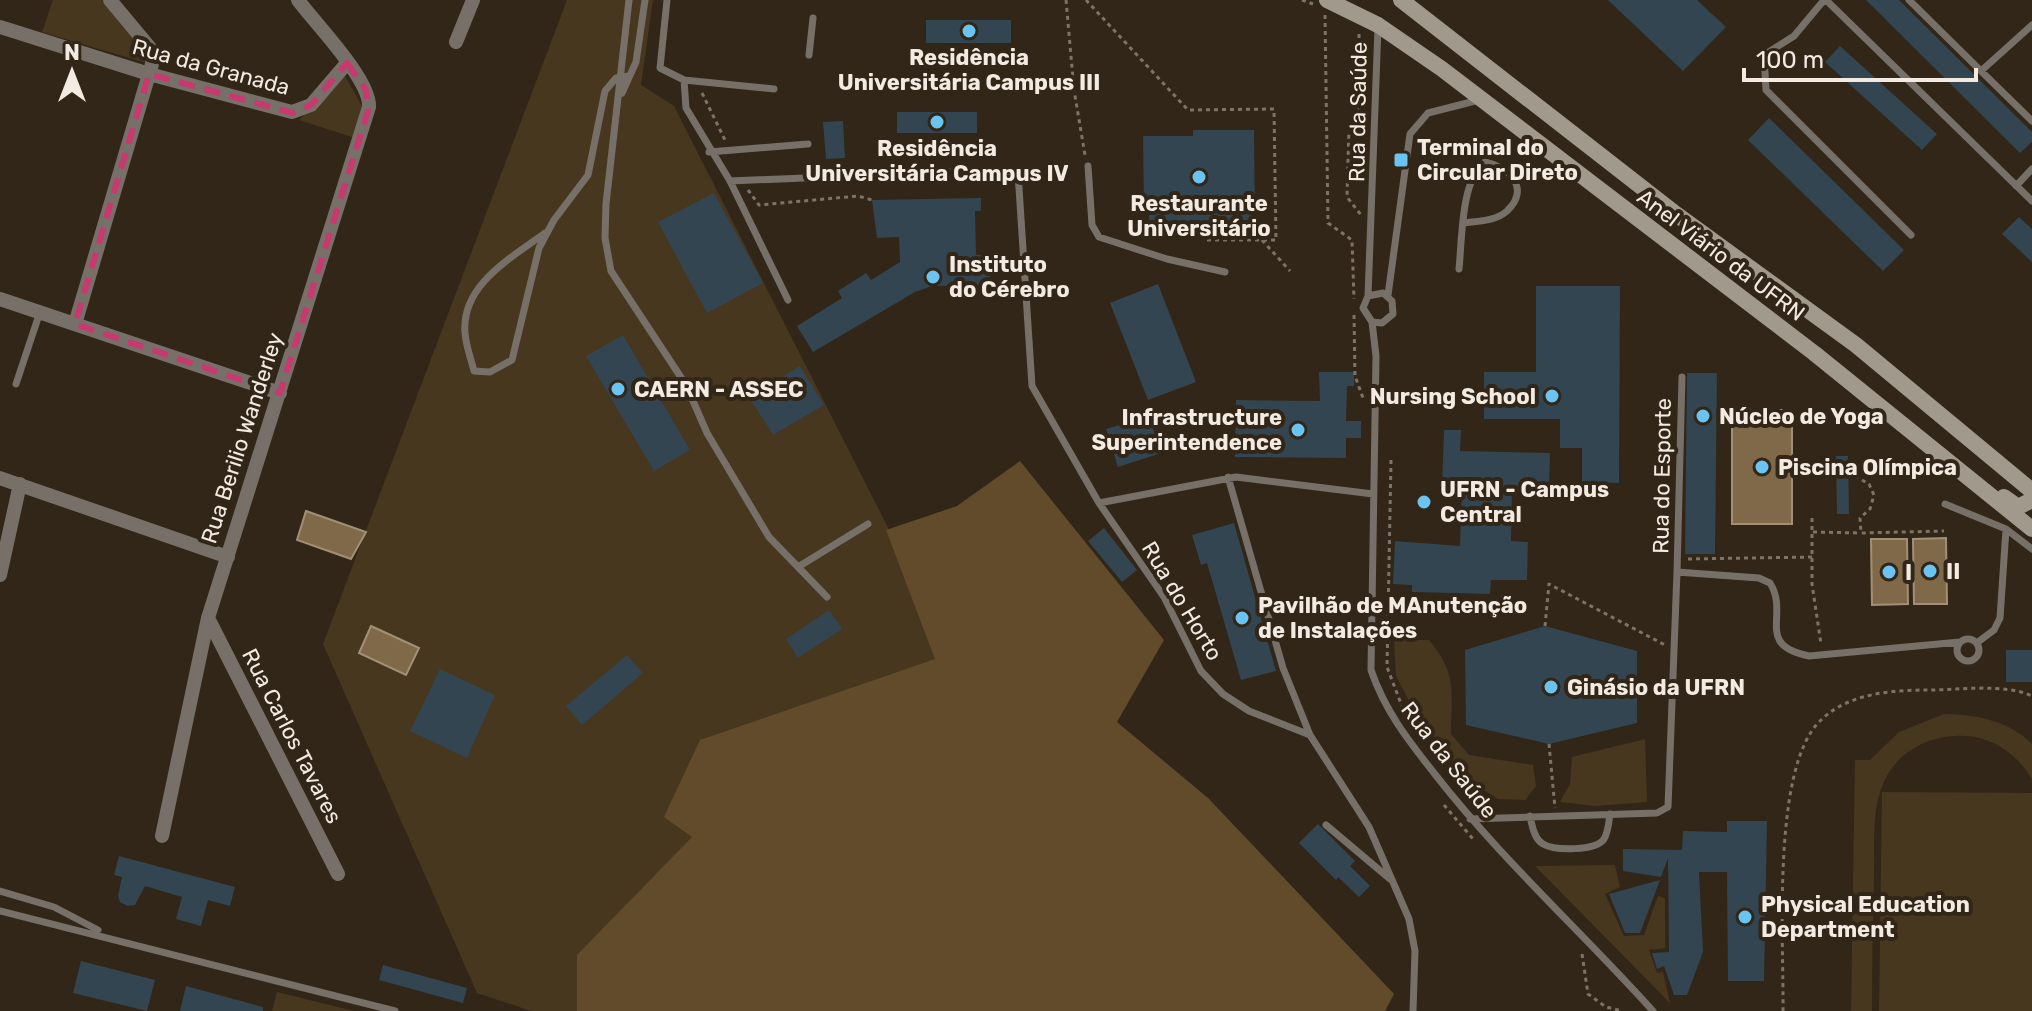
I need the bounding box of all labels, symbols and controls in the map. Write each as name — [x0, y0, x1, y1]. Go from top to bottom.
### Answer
marker: Residência Universitária Campus III — [960, 22, 978, 40]
north arrow — [32, 32, 112, 112]
scale bar — [1744, 32, 1976, 82]
street label: Rua da Granada — [129, 33, 293, 101]
text: N — [64, 39, 80, 66]
street label: Rua da Saúde — [1343, 42, 1373, 182]
place label: Residência Universitária Campus III — [838, 44, 1100, 96]
text: 100 m — [1756, 46, 1824, 74]
marker: Residência Universitária Campus IV — [928, 113, 946, 131]
place label: Terminal do Circular Direto — [1417, 134, 1578, 186]
place label: Residência Universitária Campus IV — [805, 135, 1069, 187]
marker: Terminal do Circular Direto — [1392, 151, 1410, 169]
marker: Restaurante Universitário — [1190, 168, 1208, 186]
street label: Anel Viário da UFRN — [1632, 183, 1810, 327]
place label: Restaurante Universitário — [1127, 190, 1271, 242]
place label: Instituto do Cérebro — [949, 251, 1070, 303]
marker: Instituto do Cérebro — [924, 268, 942, 286]
street label: Rua Berilio Wanderley — [195, 329, 289, 547]
place label: CAERN - ASSEC — [634, 376, 803, 403]
marker: CAERN - ASSEC — [609, 380, 627, 398]
place label: Nursing School — [1370, 383, 1536, 410]
marker: Nursing School — [1543, 387, 1561, 405]
street label: Rua do Esporte — [1647, 398, 1677, 554]
place label: Núcleo de Yoga — [1719, 403, 1884, 430]
place label: Infrastructure Superintendence — [1091, 404, 1282, 456]
marker: Núcleo de Yoga — [1694, 407, 1712, 425]
marker: Infrastructure Superintendence — [1289, 421, 1307, 439]
place label: Piscina Olímpica — [1778, 454, 1957, 481]
marker: Piscina Olímpica — [1753, 458, 1771, 476]
place label: UFRN - Campus Central — [1440, 476, 1609, 528]
marker: UFRN - Campus Central — [1415, 493, 1433, 511]
street label: Rua do Horto — [1136, 537, 1228, 665]
place label: II — [1946, 558, 1960, 585]
place label: I — [1905, 559, 1912, 586]
marker: II — [1921, 562, 1939, 580]
marker: I — [1880, 563, 1898, 581]
place label: Pavilhão de MAnutenção de Instalações — [1258, 592, 1527, 644]
marker: Pavilhão de MAnutenção de Instalações — [1233, 609, 1251, 627]
street label: Rua Carlos Tavares — [236, 644, 348, 828]
place label: Ginásio da UFRN — [1567, 674, 1745, 701]
marker: Ginásio da UFRN — [1542, 678, 1560, 696]
street label: Rua da Saúde — [1395, 696, 1503, 824]
place label: Physical Education Department — [1761, 891, 1970, 943]
marker: Physical Education Department — [1736, 908, 1754, 926]

